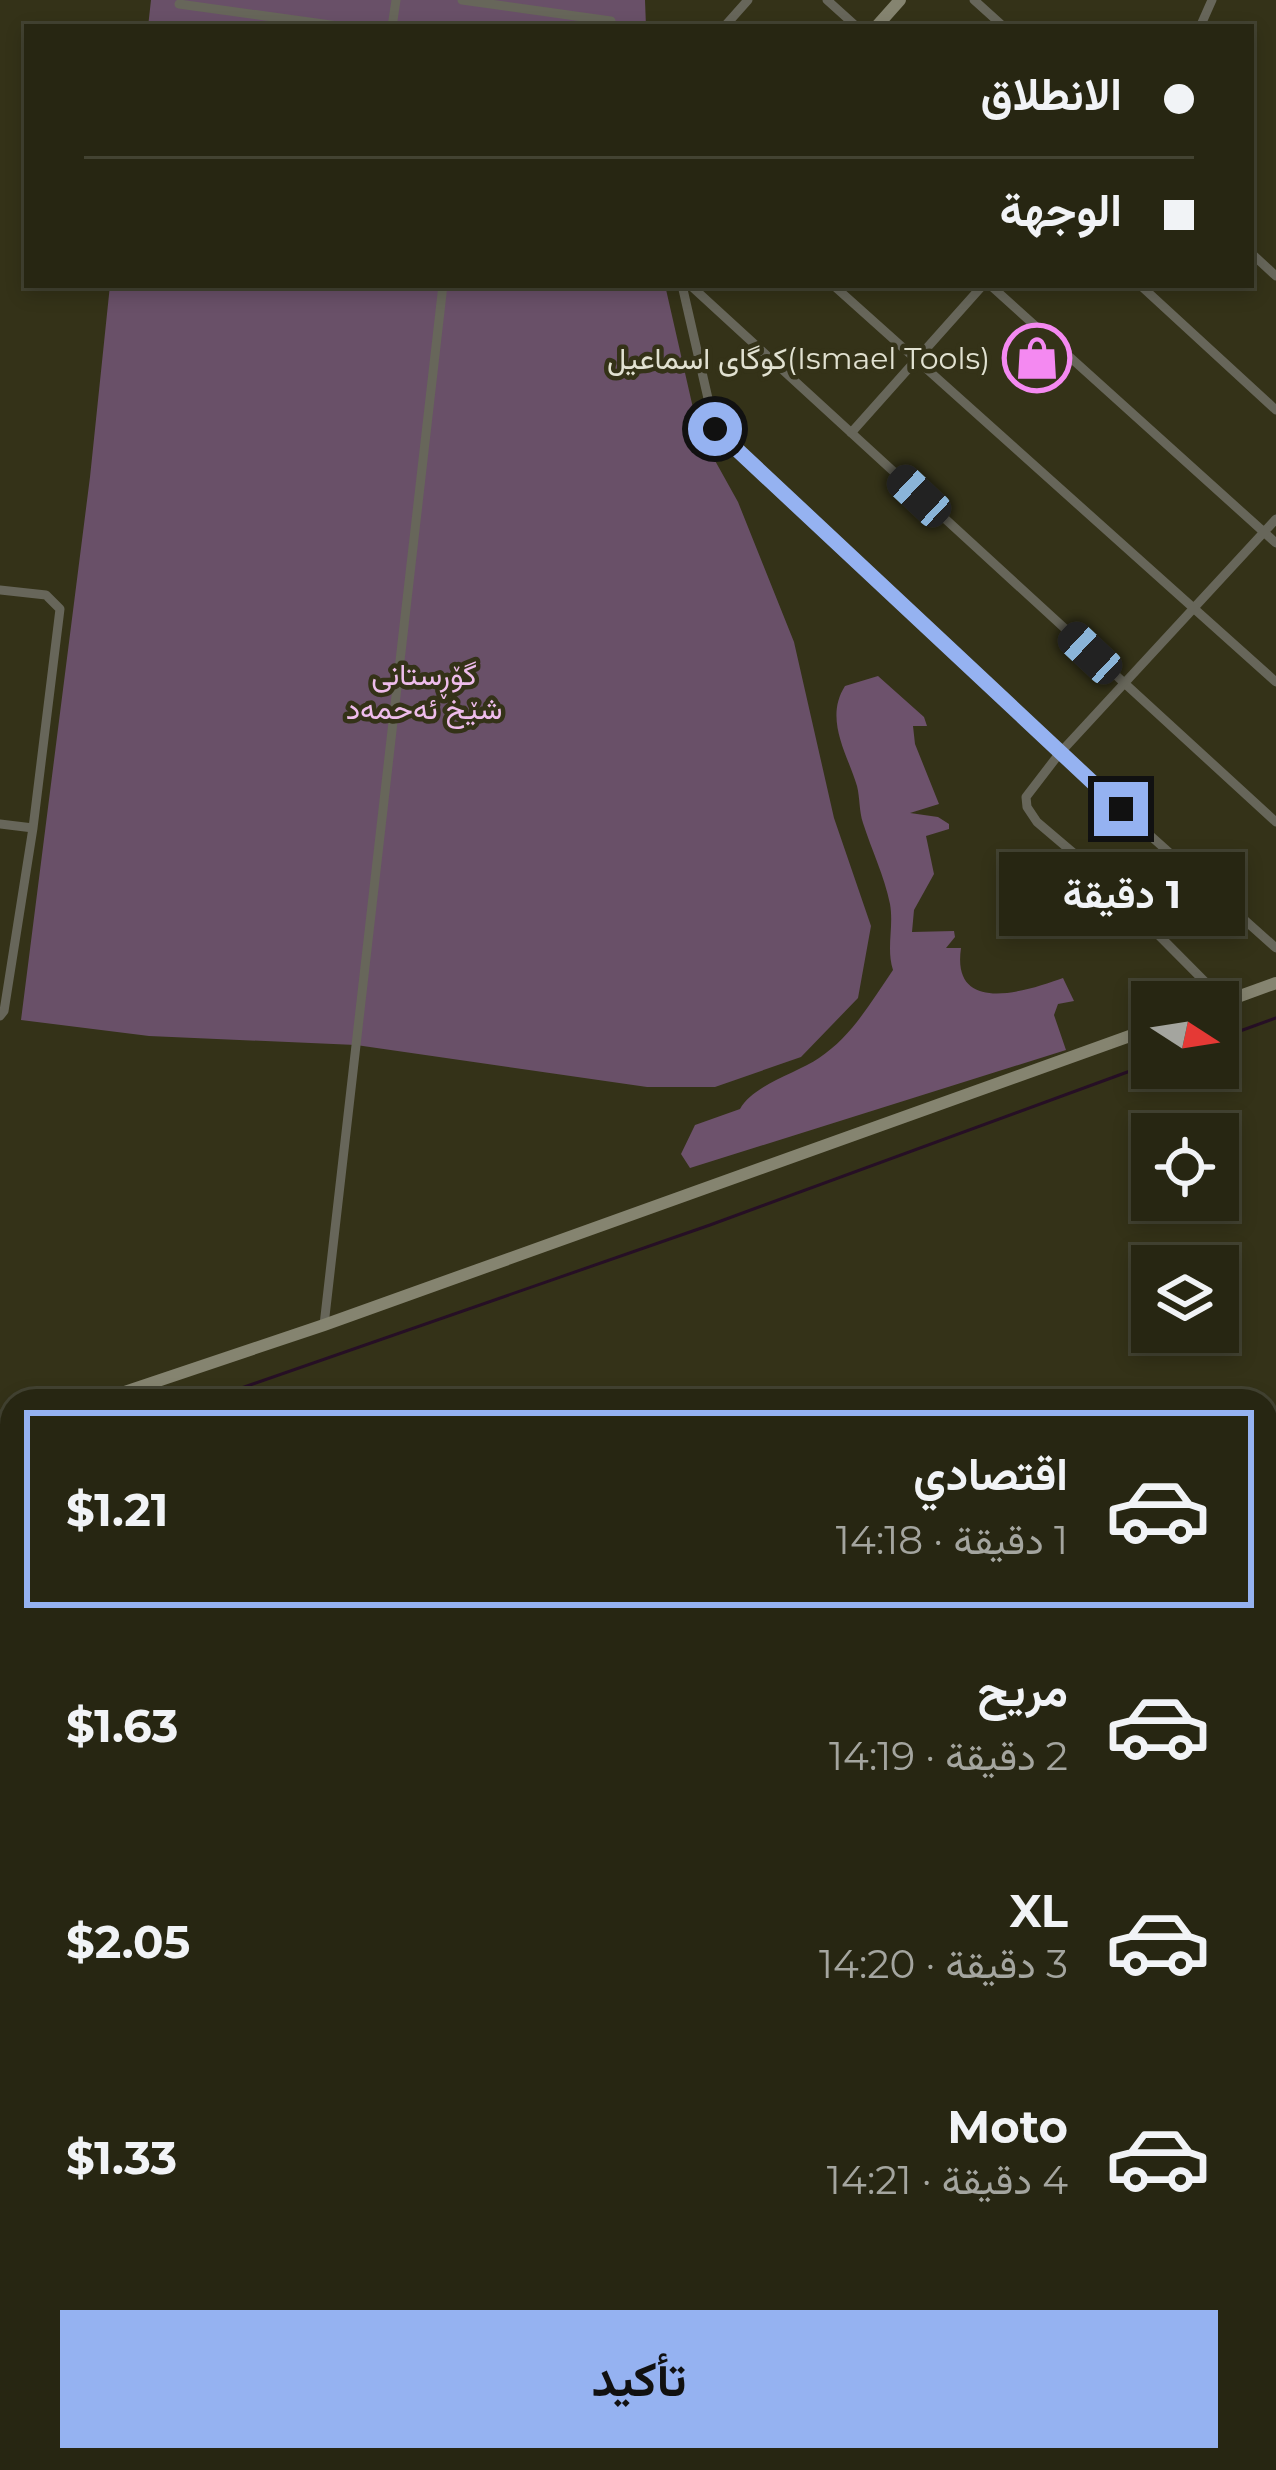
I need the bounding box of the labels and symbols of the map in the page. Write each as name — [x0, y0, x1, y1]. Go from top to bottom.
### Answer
shop icon: كوگای اسماعیل(Ismael Tools) — [1002, 323, 1072, 393]
place label: كوگای اسماعیل(Ismael Tools) — [607, 340, 990, 377]
route start — [688, 402, 742, 456]
car — [880, 458, 958, 534]
car — [1051, 615, 1129, 691]
park label: گۆڕستانی شێخ ئەحمەد — [346, 656, 502, 729]
route end — [1094, 782, 1148, 836]
callout: 1 دقيقة — [998, 851, 1244, 935]
north arrow — [1131, 981, 1239, 1089]

